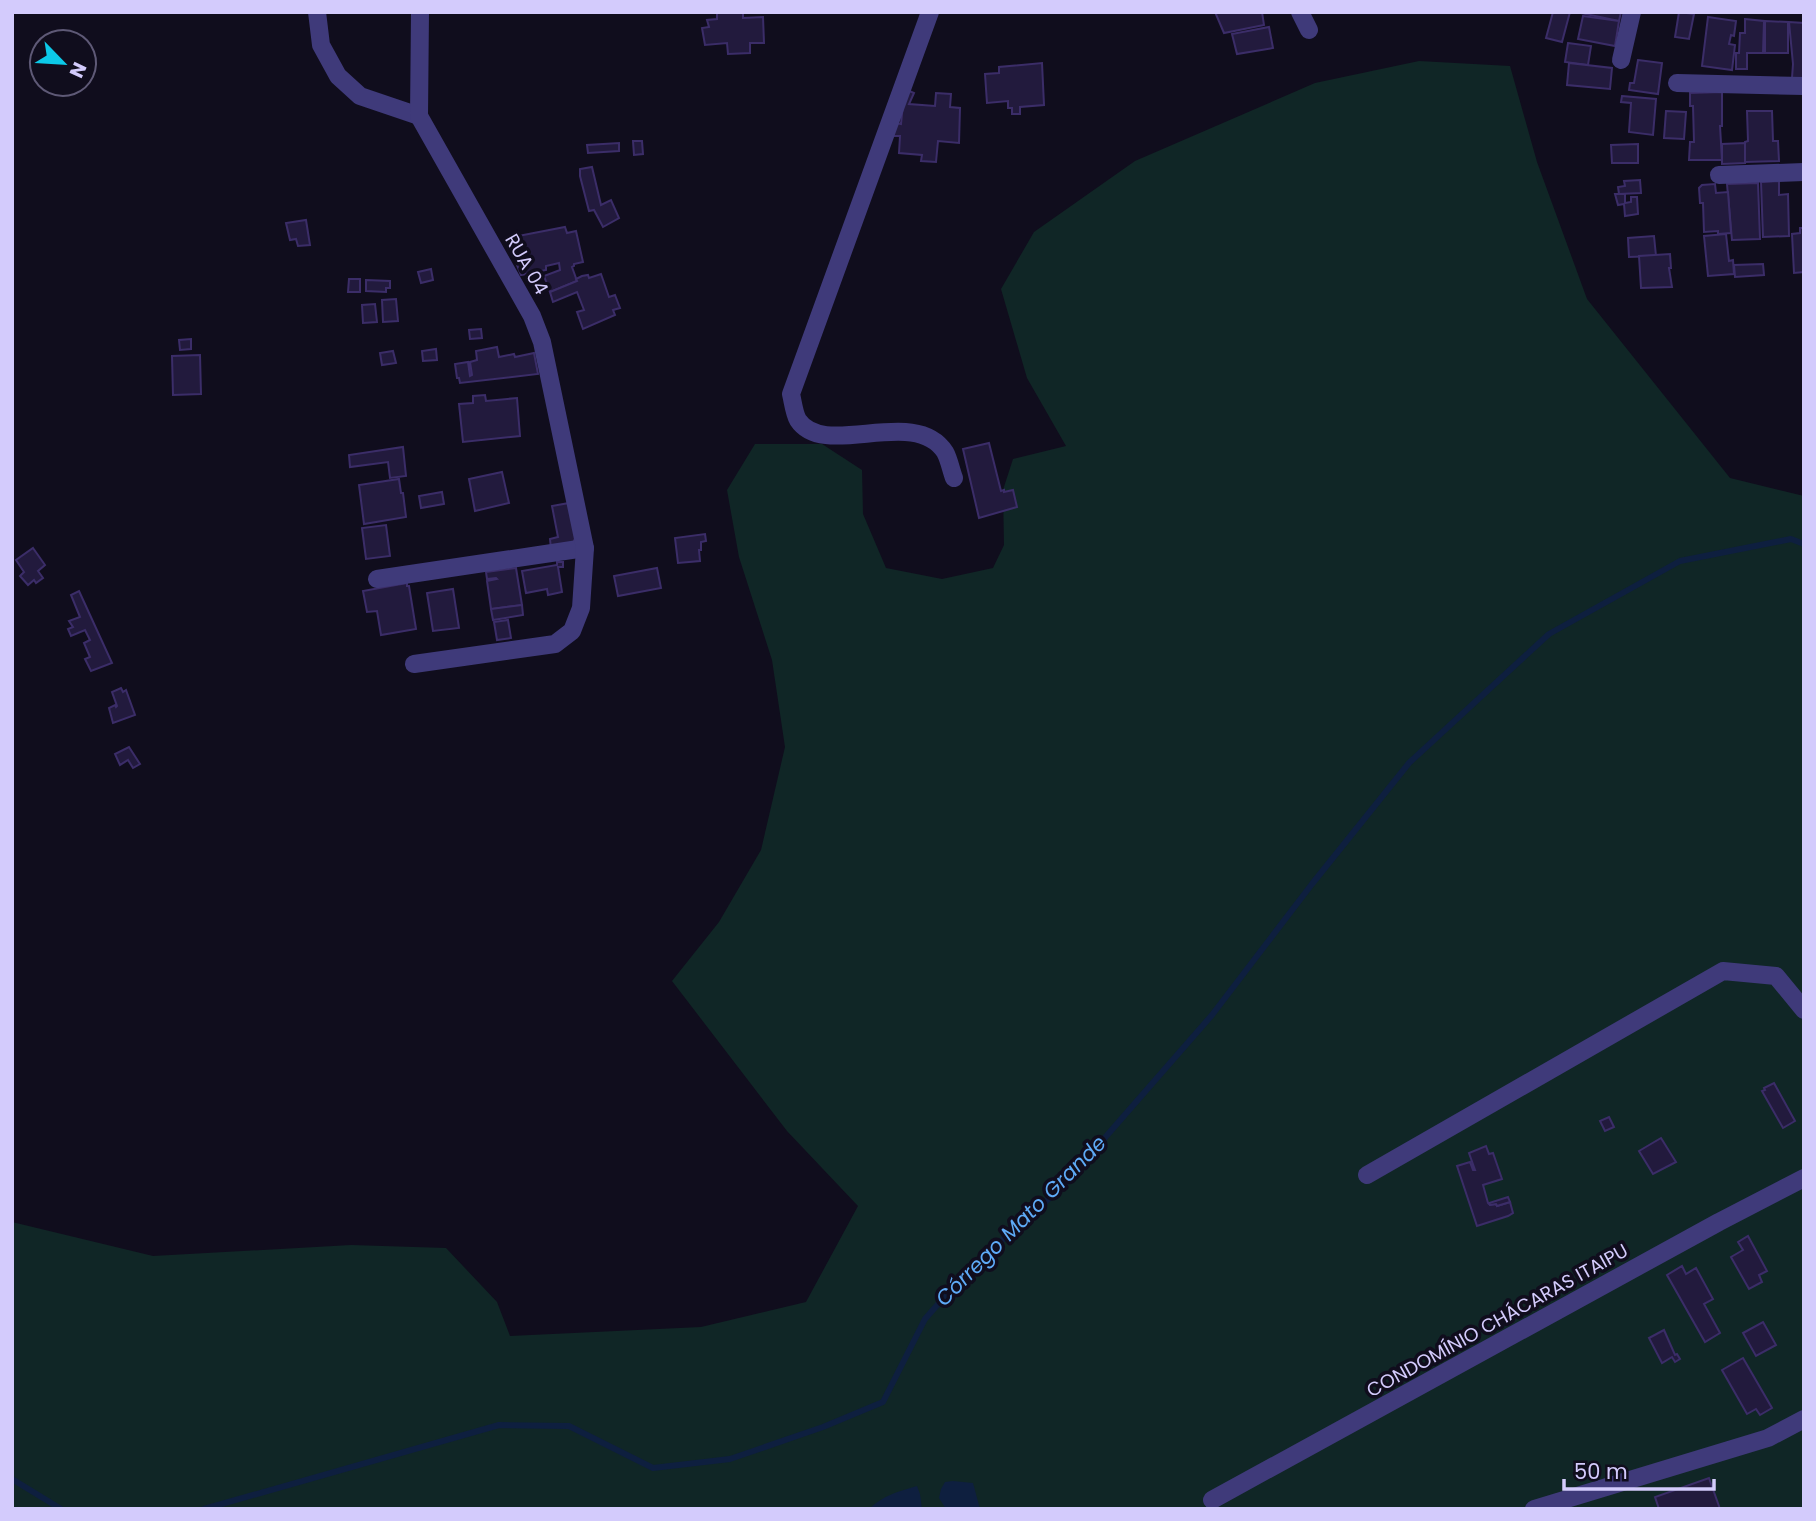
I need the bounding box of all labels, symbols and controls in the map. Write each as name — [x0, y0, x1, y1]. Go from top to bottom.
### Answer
north arrow — [28, 28, 98, 98]
text: N — [63, 58, 93, 82]
street label: RUA 04 — [498, 229, 555, 300]
water label: Córrego Mato Grande — [929, 1129, 1113, 1313]
street label: CONDOMÍNIO CHÁCARAS ITAIPU — [1362, 1237, 1633, 1404]
scale bar — [1564, 1448, 1714, 1492]
text: 50 m — [1574, 1457, 1628, 1486]

